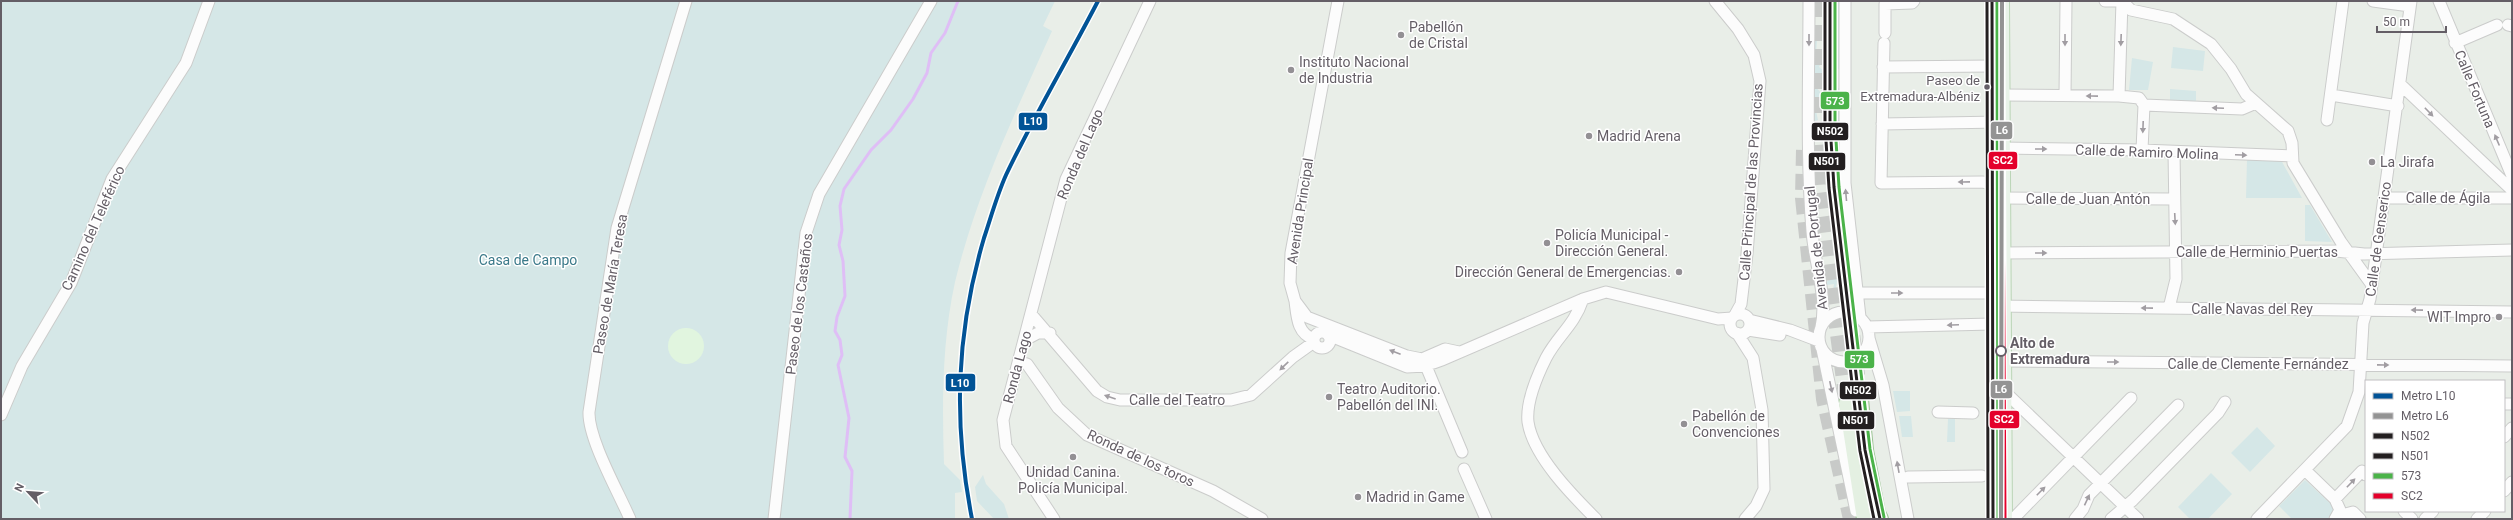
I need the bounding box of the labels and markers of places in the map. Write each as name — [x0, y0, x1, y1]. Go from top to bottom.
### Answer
place label: Pabellón de Cristal — [1409, 19, 1468, 51]
marker: Pabellón de Cristal — [1396, 30, 1406, 40]
place label: Instituto Nacional de Industria — [1299, 54, 1409, 86]
marker: Instituto Nacional de Industria — [1286, 65, 1296, 75]
place label: Paseo de Extremadura-Albéniz — [1860, 73, 1981, 104]
marker: Paseo de Extremadura-Albéniz — [1982, 82, 1992, 92]
place label: Madrid Arena — [1597, 128, 1681, 144]
marker: Madrid Arena — [1584, 131, 1594, 141]
place label: La Jirafa — [2380, 154, 2434, 170]
marker: La Jirafa — [2367, 157, 2377, 167]
place label: Policía Municipal - Dirección General. — [1555, 227, 1669, 259]
marker: Policía Municipal - Dirección General. — [1542, 238, 1552, 248]
place label: Dirección General de Emergencias. — [1455, 264, 1671, 280]
marker: Dirección General de Emergencias. — [1674, 267, 1684, 277]
place label: WIT Impro — [2427, 309, 2491, 325]
marker: WIT Impro — [2494, 312, 2504, 322]
place label: Alto de Extremadura — [2010, 335, 2091, 367]
marker: Alto de Extremadura — [1995, 345, 2007, 357]
place label: Teatro Auditorio. Pabellón del INI. — [1337, 381, 1441, 413]
marker: Teatro Auditorio. Pabellón del INI. — [1324, 392, 1334, 402]
place label: Pabellón de Convenciones — [1692, 408, 1780, 440]
marker: Pabellón de Convenciones — [1679, 419, 1689, 429]
marker: Unidad Canina. Policía Municipal. — [1068, 452, 1078, 462]
place label: Unidad Canina. Policía Municipal. — [1018, 464, 1128, 496]
place label: Madrid in Game — [1366, 489, 1465, 505]
marker: Madrid in Game — [1353, 492, 1363, 502]

